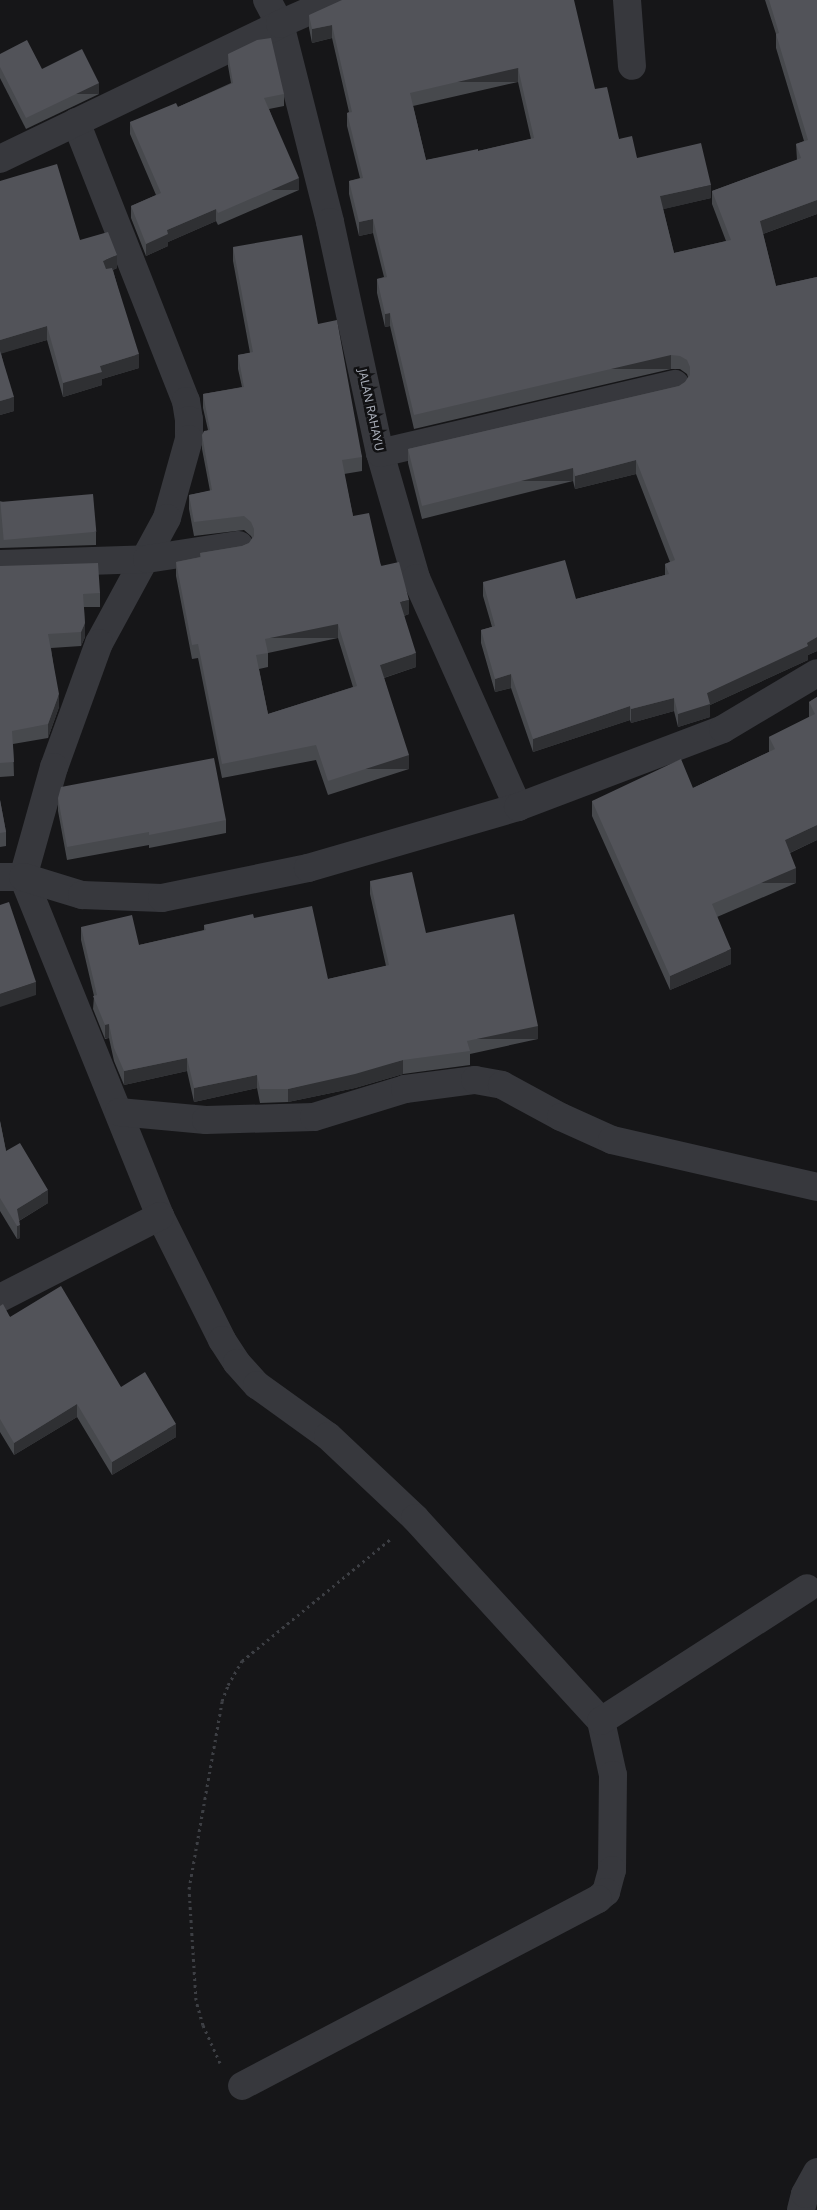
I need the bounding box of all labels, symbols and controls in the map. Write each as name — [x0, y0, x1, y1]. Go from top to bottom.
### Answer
street label: JALAN RAHAYU — [355, 368, 387, 452]

